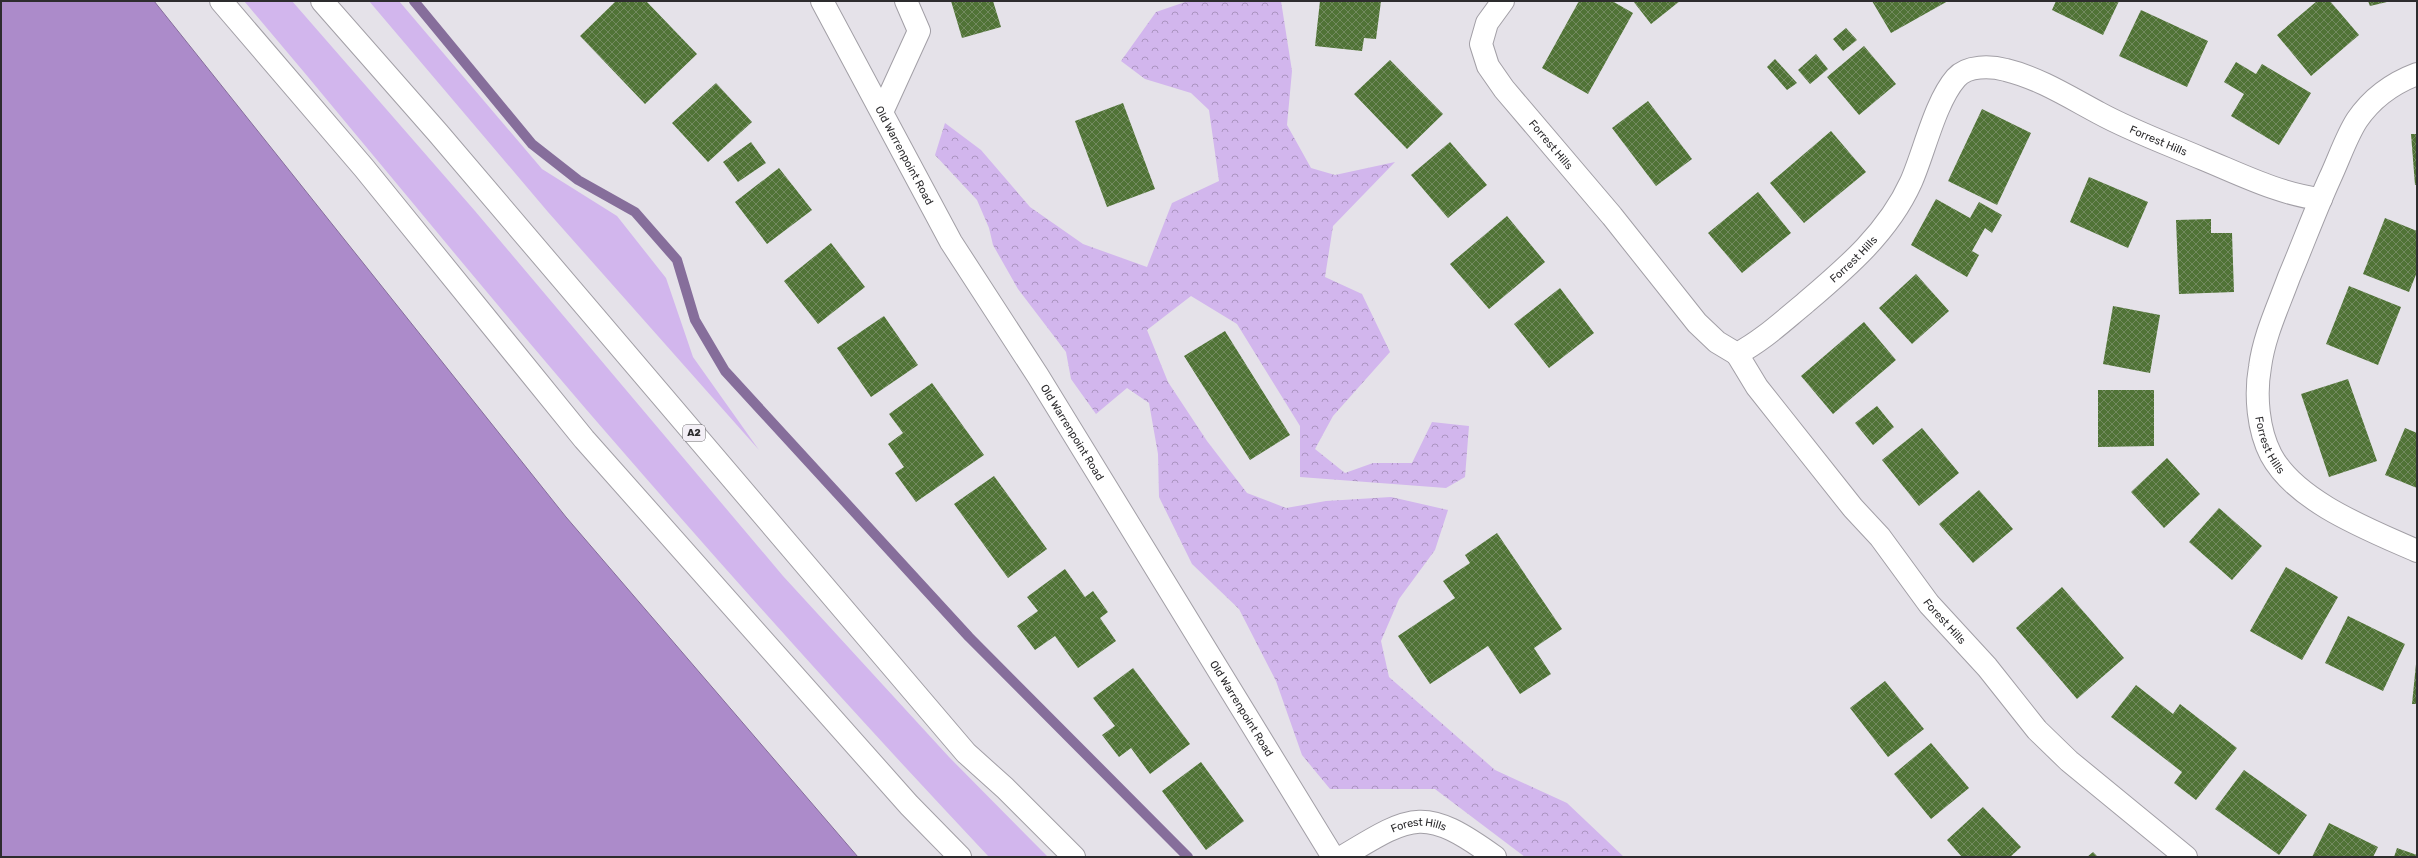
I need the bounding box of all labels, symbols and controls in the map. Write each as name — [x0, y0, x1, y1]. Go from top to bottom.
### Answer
street label: Old Warrenpoint Road — [873, 104, 936, 207]
street label: Forrest Hills — [1526, 117, 1576, 172]
street label: Forrest Hills — [2128, 123, 2190, 158]
street label: Forrest Hills — [1827, 233, 1880, 285]
street label: Old Warrenpoint Road — [1038, 382, 1107, 483]
street label: Forrest Hills — [2253, 415, 2288, 476]
road number: A2 — [683, 425, 705, 441]
street label: Forest Hills — [1921, 596, 1969, 647]
street label: Old Warrenpoint Road — [1207, 658, 1276, 759]
street label: Forest Hills — [1389, 815, 1449, 835]

